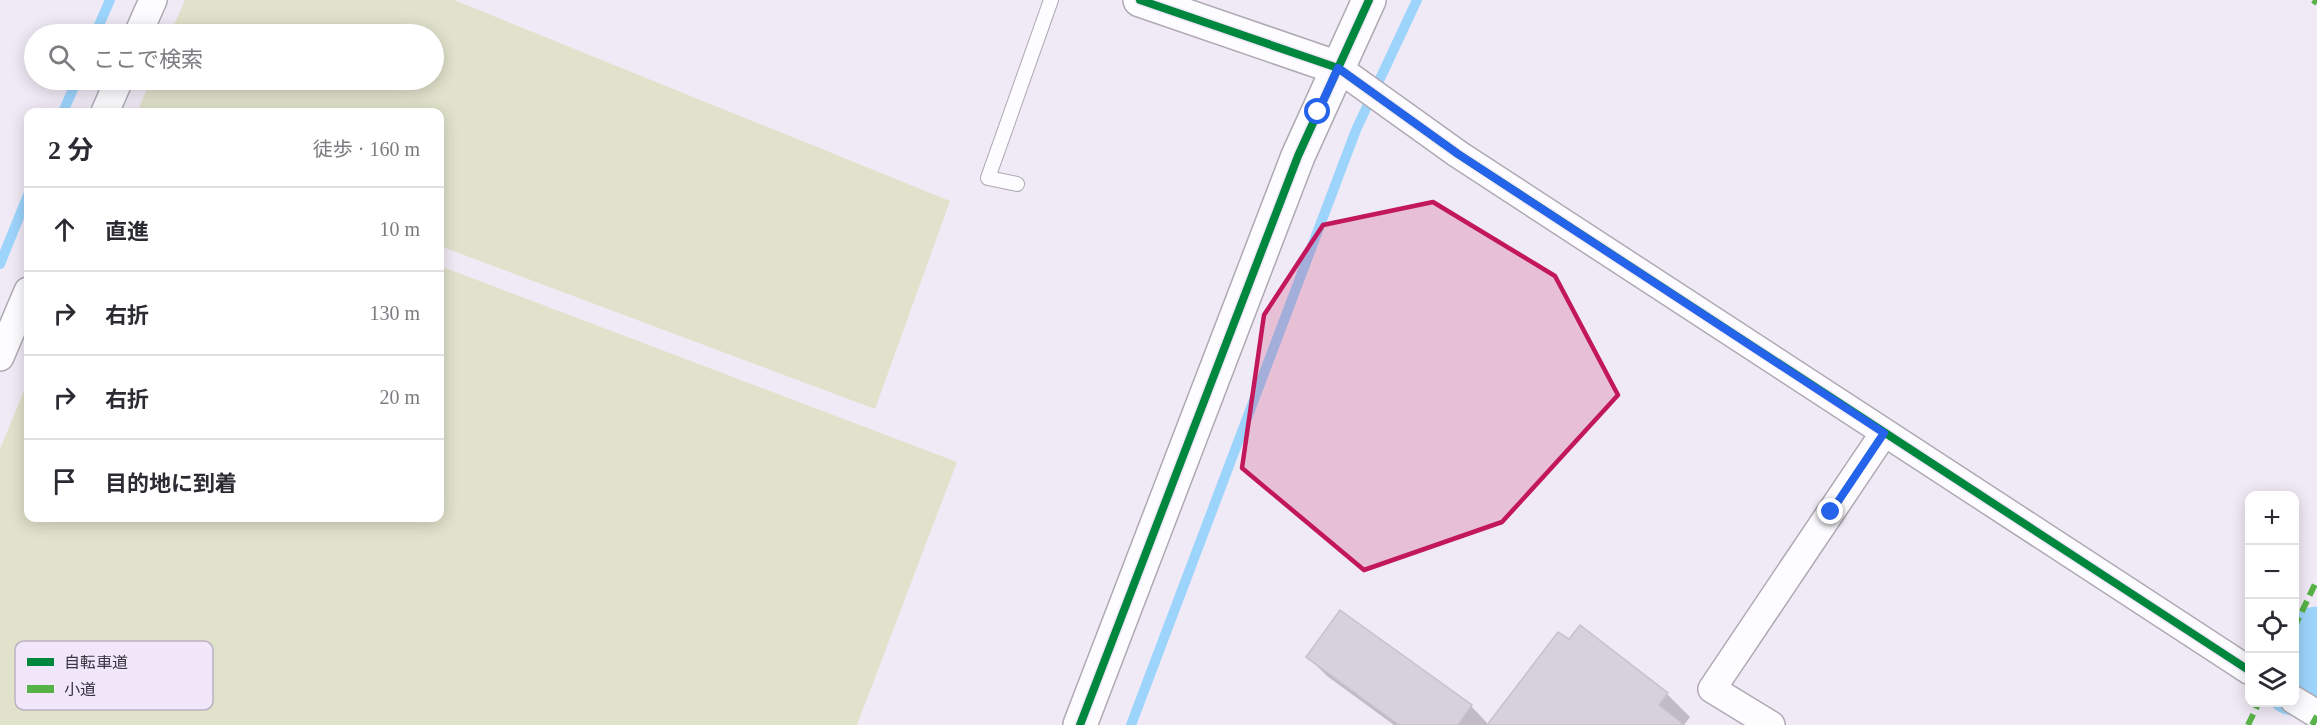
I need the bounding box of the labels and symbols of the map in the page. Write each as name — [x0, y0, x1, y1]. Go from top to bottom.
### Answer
route start — [1304, 98, 1330, 124]
route end — [1817, 498, 1843, 524]
legend — [15, 641, 213, 710]
text: 自転車道 — [64, 654, 128, 671]
text: 小道 — [64, 681, 96, 698]

